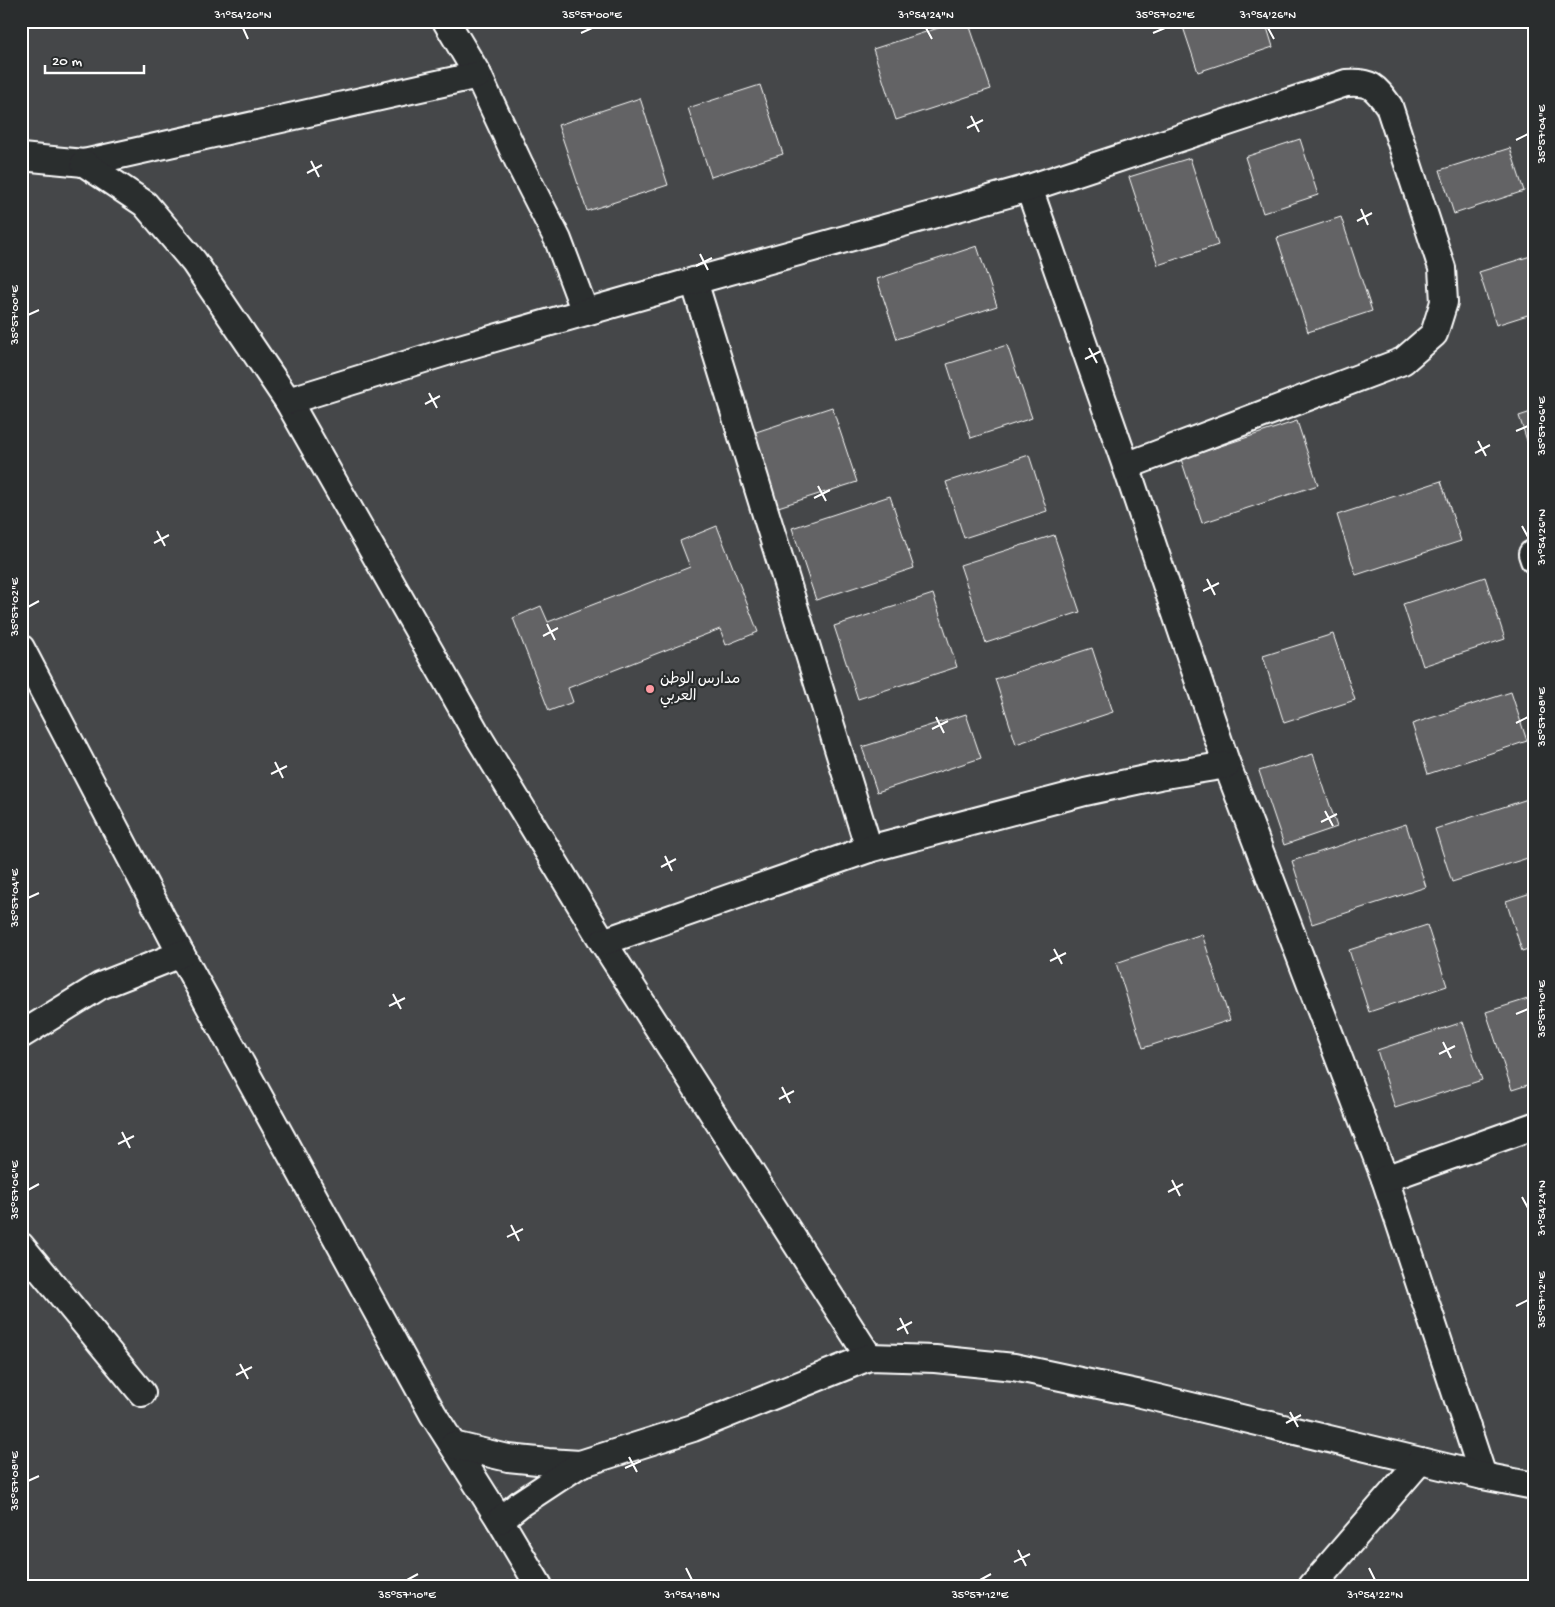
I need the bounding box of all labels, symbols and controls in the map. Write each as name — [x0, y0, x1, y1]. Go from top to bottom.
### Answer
text: 31°54'20"N — [213, 9, 272, 23]
text: 35°57'00"E — [561, 9, 622, 23]
text: 31°54'24"N — [897, 9, 954, 23]
text: 35°57'02"E — [1135, 9, 1195, 23]
text: 31°54'26"N — [1239, 9, 1296, 23]
scale bar — [45, 42, 144, 74]
text: 20 m — [52, 53, 82, 71]
text: 35°57'04"E — [1536, 104, 1550, 164]
text: 35°57'00"E — [9, 285, 23, 346]
text: 35°57'06"E — [1536, 396, 1550, 456]
text: 31°54'26"N — [1536, 509, 1550, 566]
text: 35°57'02"E — [9, 577, 23, 637]
place label: مدارس الوطن العربي — [660, 671, 740, 708]
marker: مدارس الوطن العربي — [644, 683, 656, 695]
text: 35°57'08"E — [1536, 687, 1550, 748]
text: 35°57'04"E — [9, 868, 23, 928]
text: 35°57'10"E — [1536, 980, 1550, 1039]
text: 35°57'06"E — [9, 1160, 23, 1220]
text: 31°54'24"N — [1536, 1180, 1550, 1237]
text: 35°57'12"E — [1536, 1271, 1550, 1329]
text: 35°57'08"E — [9, 1451, 23, 1512]
text: 35°57'10"E — [377, 1589, 436, 1603]
text: 31°54'18"N — [663, 1589, 720, 1603]
text: 35°57'12"E — [951, 1589, 1009, 1603]
text: 31°54'22"N — [1346, 1589, 1403, 1603]

